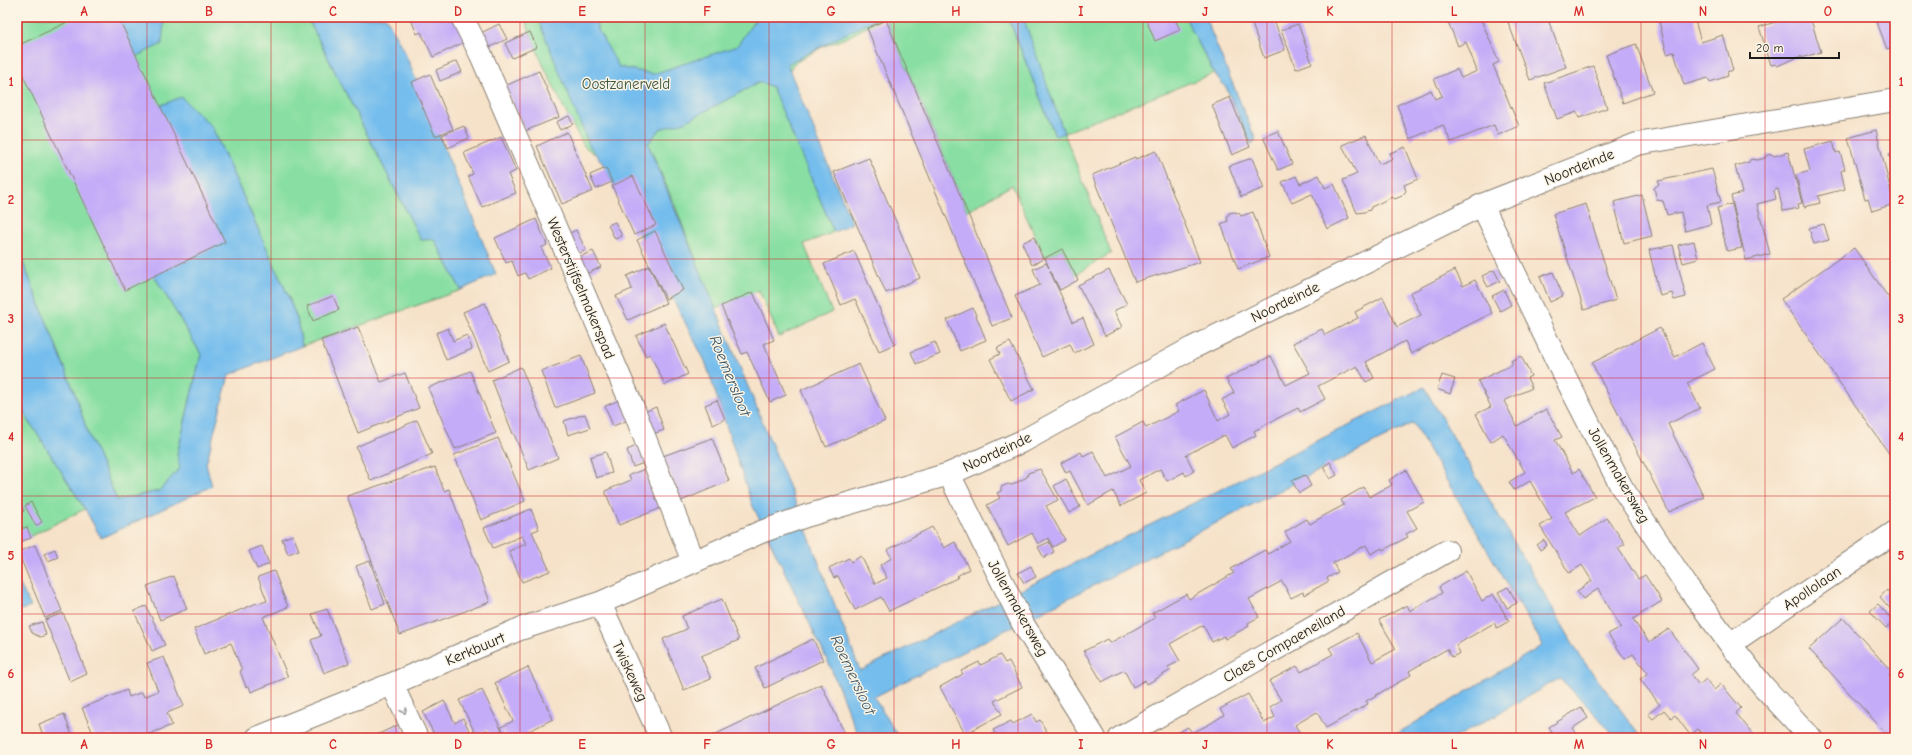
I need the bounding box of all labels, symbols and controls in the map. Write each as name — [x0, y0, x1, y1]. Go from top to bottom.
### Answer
text: A — [80, 4, 88, 19]
text: B — [205, 4, 213, 19]
text: C — [329, 4, 337, 19]
text: D — [454, 4, 462, 19]
text: E — [578, 4, 586, 19]
text: F — [703, 4, 711, 19]
text: G — [826, 4, 836, 19]
text: H — [951, 4, 961, 19]
text: I — [1078, 4, 1084, 19]
text: J — [1202, 4, 1208, 19]
text: K — [1326, 4, 1334, 19]
text: L — [1451, 4, 1458, 19]
text: M — [1574, 4, 1585, 19]
text: N — [1699, 4, 1707, 19]
text: O — [1824, 4, 1832, 19]
scale bar — [1750, 34, 1839, 60]
text: 20 m — [1756, 41, 1784, 55]
text: 1 — [8, 74, 14, 89]
text: 1 — [1898, 74, 1904, 89]
park label: Oostzanerveld — [582, 75, 670, 93]
street label: Noordeinde — [1541, 145, 1617, 189]
text: 2 — [8, 192, 14, 207]
text: 2 — [1898, 192, 1904, 207]
street label: Westerstijfselmakerspad — [543, 214, 619, 362]
street label: Noordeinde — [1248, 278, 1323, 326]
text: 3 — [8, 311, 14, 326]
text: 3 — [1898, 311, 1904, 326]
water label: Roemersloot — [706, 333, 755, 420]
street label: Jollenmakersweg — [1584, 424, 1654, 526]
street label: Noordeinde — [960, 428, 1035, 476]
text: 4 — [8, 429, 14, 444]
text: 4 — [1898, 429, 1904, 444]
text: 5 — [8, 548, 15, 563]
text: 5 — [1898, 548, 1905, 563]
street label: Jollenmakersweg — [984, 556, 1052, 660]
street label: Apollolaan — [1780, 562, 1844, 614]
street label: Claes Compaeneiland — [1220, 602, 1348, 686]
street label: Kerkbuurt — [443, 628, 508, 670]
water label: Roemersloot — [827, 632, 880, 719]
street label: Twiskeweg — [608, 638, 652, 704]
text: 6 — [8, 666, 15, 681]
text: 6 — [1898, 666, 1905, 681]
one-way arrow — [399, 707, 407, 715]
text: A — [80, 737, 88, 752]
text: B — [205, 737, 213, 752]
text: C — [329, 737, 337, 752]
text: D — [454, 737, 462, 752]
text: E — [578, 737, 586, 752]
text: F — [703, 737, 711, 752]
text: G — [826, 737, 836, 752]
text: H — [951, 737, 961, 752]
text: I — [1078, 737, 1084, 752]
text: J — [1202, 737, 1208, 752]
text: K — [1326, 737, 1334, 752]
text: L — [1451, 737, 1458, 752]
text: M — [1574, 737, 1585, 752]
text: N — [1699, 737, 1707, 752]
text: O — [1824, 737, 1832, 752]

